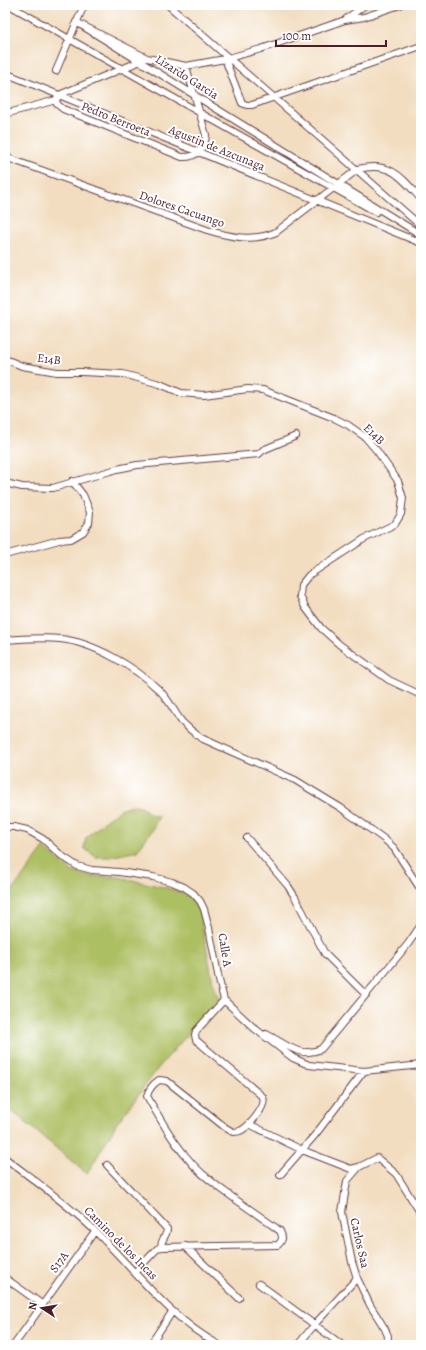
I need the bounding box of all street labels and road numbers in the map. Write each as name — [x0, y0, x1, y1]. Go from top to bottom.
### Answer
street label: Lizardo Garcia — [152, 51, 222, 103]
street label: Pedro Berroeta — [79, 98, 153, 140]
street label: Agustin de Azcunaga — [166, 121, 268, 175]
street label: Dolores Cacuango — [137, 187, 227, 231]
street label: E14B — [36, 350, 62, 368]
street label: E14B — [360, 420, 388, 448]
street label: Calle A — [214, 932, 236, 969]
street label: Camino de los Incas — [81, 1203, 161, 1283]
street label: Carlos Saa — [346, 1216, 374, 1270]
street label: S17A — [46, 1247, 73, 1276]

